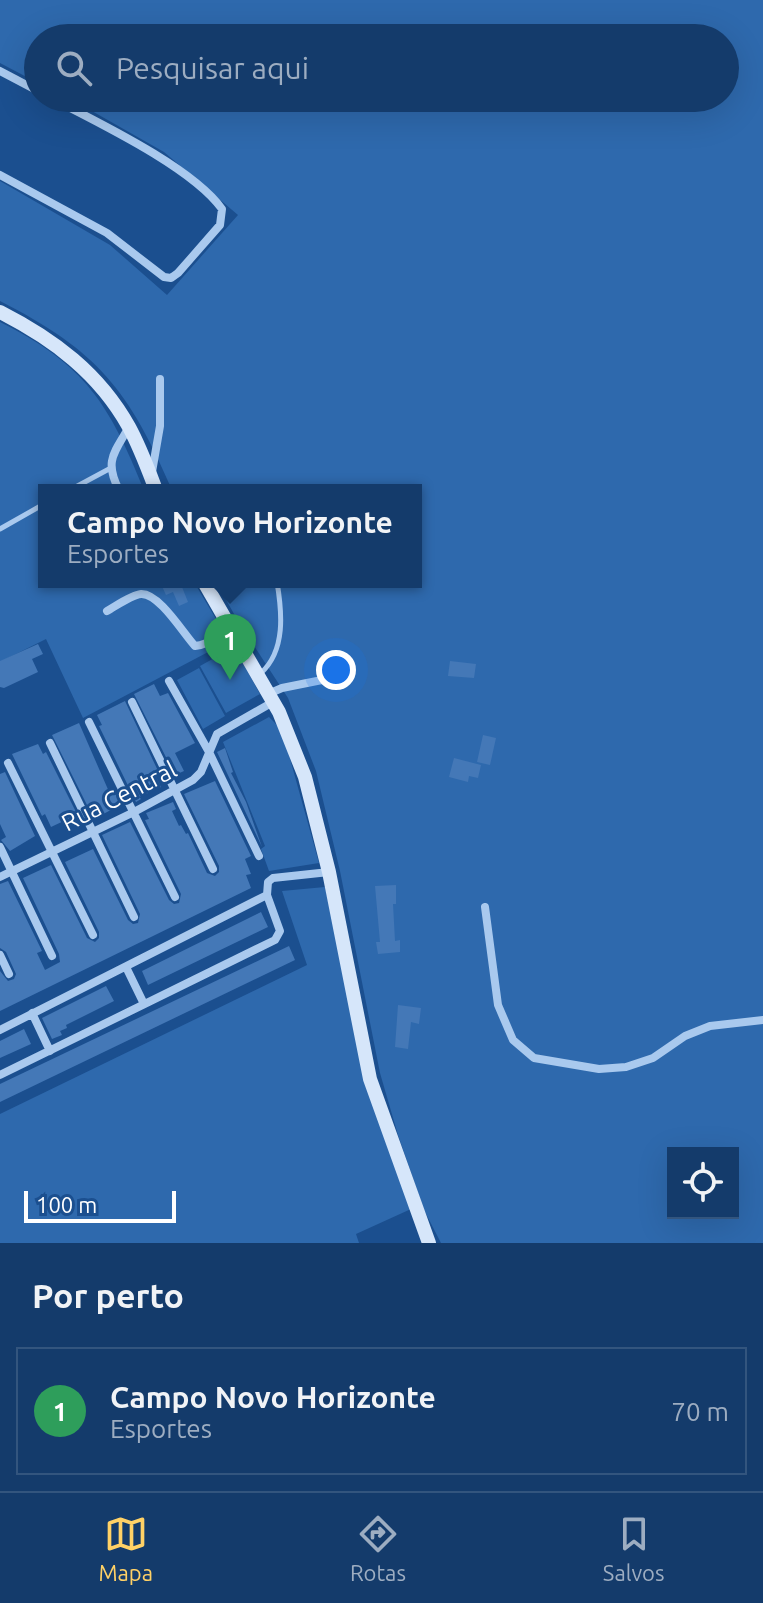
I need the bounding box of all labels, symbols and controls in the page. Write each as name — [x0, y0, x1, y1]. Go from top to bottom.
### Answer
search box — [24, 24, 739, 112]
icon: search — [52, 46, 96, 90]
text: Pesquisar aqui — [116, 51, 309, 85]
popup — [38, 484, 422, 588]
text: Campo Novo Horizonte — [67, 505, 393, 539]
text: Esportes — [67, 539, 169, 568]
pin: 1 — [204, 614, 256, 680]
your location — [316, 650, 356, 690]
street label: Rua Central — [57, 756, 181, 836]
map controls — [667, 1147, 739, 1219]
button: locate — [667, 1147, 739, 1219]
scale bar — [24, 1187, 176, 1223]
text: 100 m — [36, 1192, 97, 1217]
text: Por perto — [32, 1276, 184, 1314]
text: Campo Novo Horizonte — [110, 1380, 436, 1414]
text: 1 — [53, 1397, 67, 1426]
text: 70 m — [671, 1397, 729, 1426]
text: Esportes — [110, 1414, 212, 1443]
tab: Mapa — [98, 1512, 153, 1585]
tab: Rotas — [350, 1512, 406, 1585]
tab: Salvos — [603, 1512, 665, 1585]

